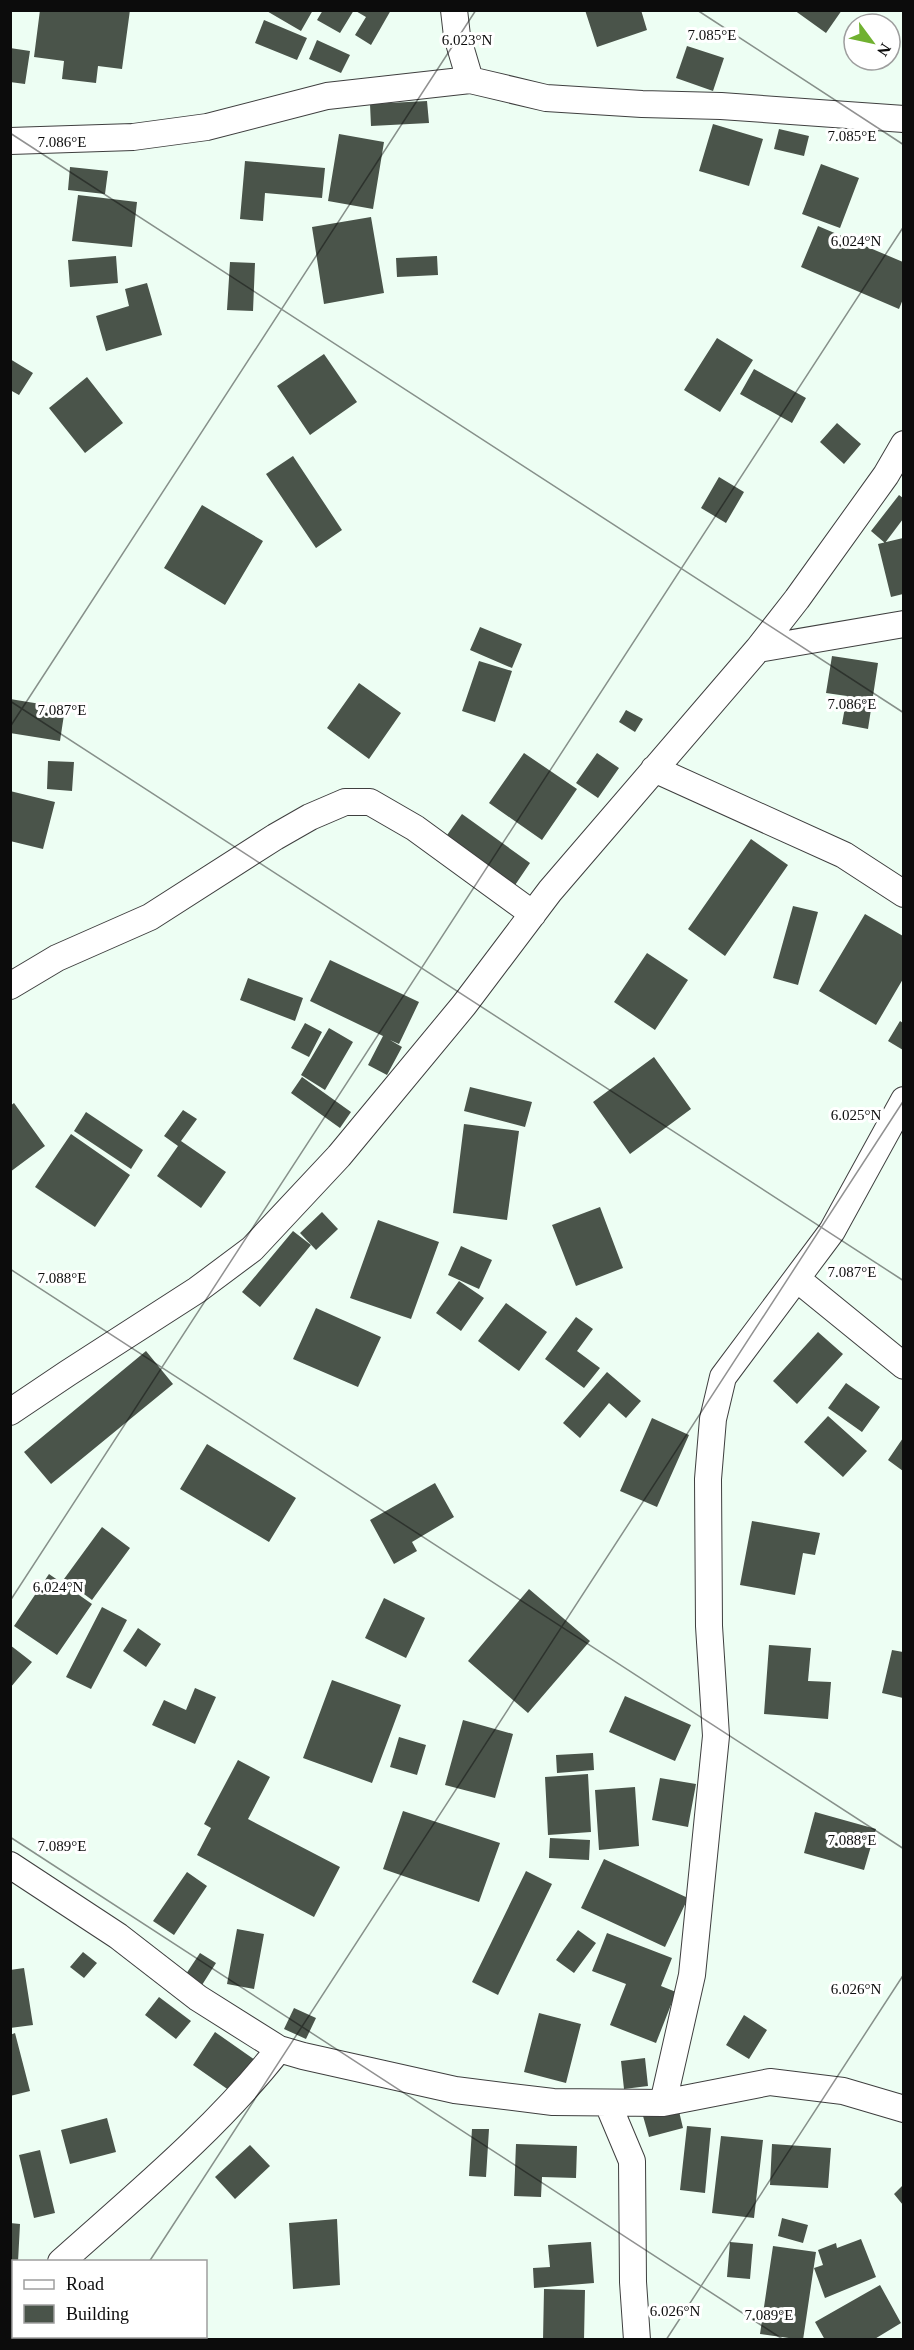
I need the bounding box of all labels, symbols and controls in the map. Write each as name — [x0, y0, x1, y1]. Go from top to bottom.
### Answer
north arrow — [842, 12, 902, 72]
text: 7.085°E — [688, 27, 736, 43]
text: 6.023°N — [442, 32, 492, 48]
text: N — [874, 40, 894, 60]
text: 7.085°E — [828, 128, 876, 144]
text: 7.086°E — [38, 134, 86, 150]
text: 6.024°N — [831, 233, 881, 249]
text: 7.086°E — [828, 696, 876, 712]
text: 7.087°E — [38, 702, 86, 718]
text: 6.025°N — [831, 1107, 881, 1123]
text: 7.087°E — [828, 1264, 876, 1280]
text: 7.088°E — [38, 1270, 86, 1286]
text: 6.024°N — [33, 1579, 83, 1595]
text: 7.088°E — [828, 1832, 876, 1848]
text: 7.089°E — [38, 1838, 86, 1854]
text: 6.026°N — [831, 1981, 881, 1997]
legend — [12, 2260, 207, 2338]
text: Road — [66, 2274, 104, 2294]
text: 6.026°N — [650, 2303, 700, 2319]
text: Building — [66, 2304, 129, 2324]
text: 7.089°E — [745, 2307, 793, 2323]

